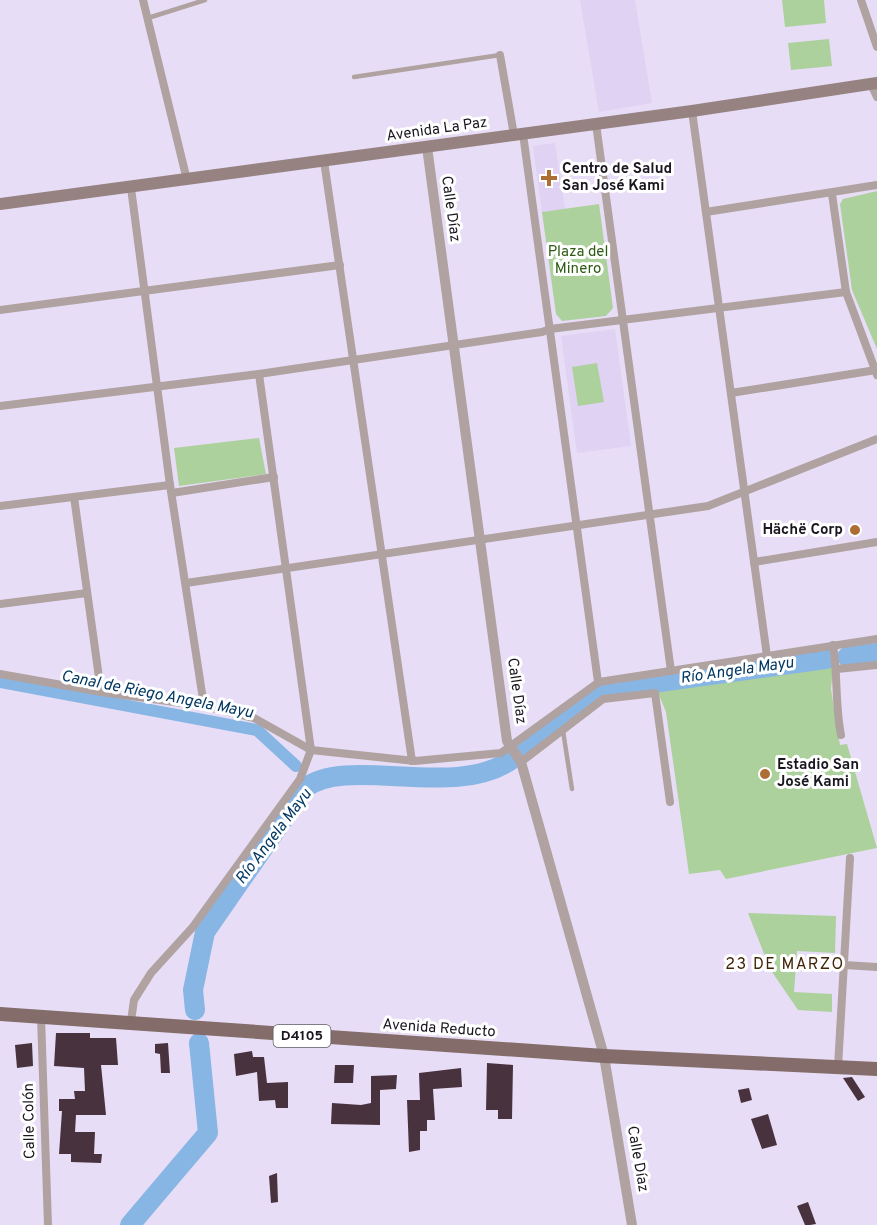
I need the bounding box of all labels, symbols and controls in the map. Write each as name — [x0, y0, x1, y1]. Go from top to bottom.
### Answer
street label: Avenida La Paz — [385, 114, 489, 146]
place label: Centro de Salud San José Kami — [562, 160, 672, 196]
marker: Centro de Salud San José Kami — [540, 169, 558, 187]
street label: Calle Díaz — [436, 175, 464, 243]
park label: Plaza del Minero — [548, 243, 608, 279]
place label: Hächë Corp — [762, 521, 843, 540]
marker: Hächë Corp — [848, 523, 862, 537]
water label: Río Angela Mayu — [679, 653, 795, 689]
street label: Calle Díaz — [502, 657, 530, 725]
water label: Canal de Riego Angela Mayu — [59, 667, 255, 723]
place label: Estadio San José Kami — [777, 756, 859, 792]
marker: Estadio San José Kami — [758, 767, 772, 781]
water label: Río Angela Mayu — [232, 785, 317, 889]
district label: 23 DE MARZO — [725, 955, 845, 975]
street label: Avenida Reducto — [382, 1016, 496, 1042]
road number: D4105 — [274, 1025, 330, 1047]
street label: Calle Colón — [20, 1083, 40, 1159]
street label: Calle Díaz — [622, 1125, 652, 1193]

